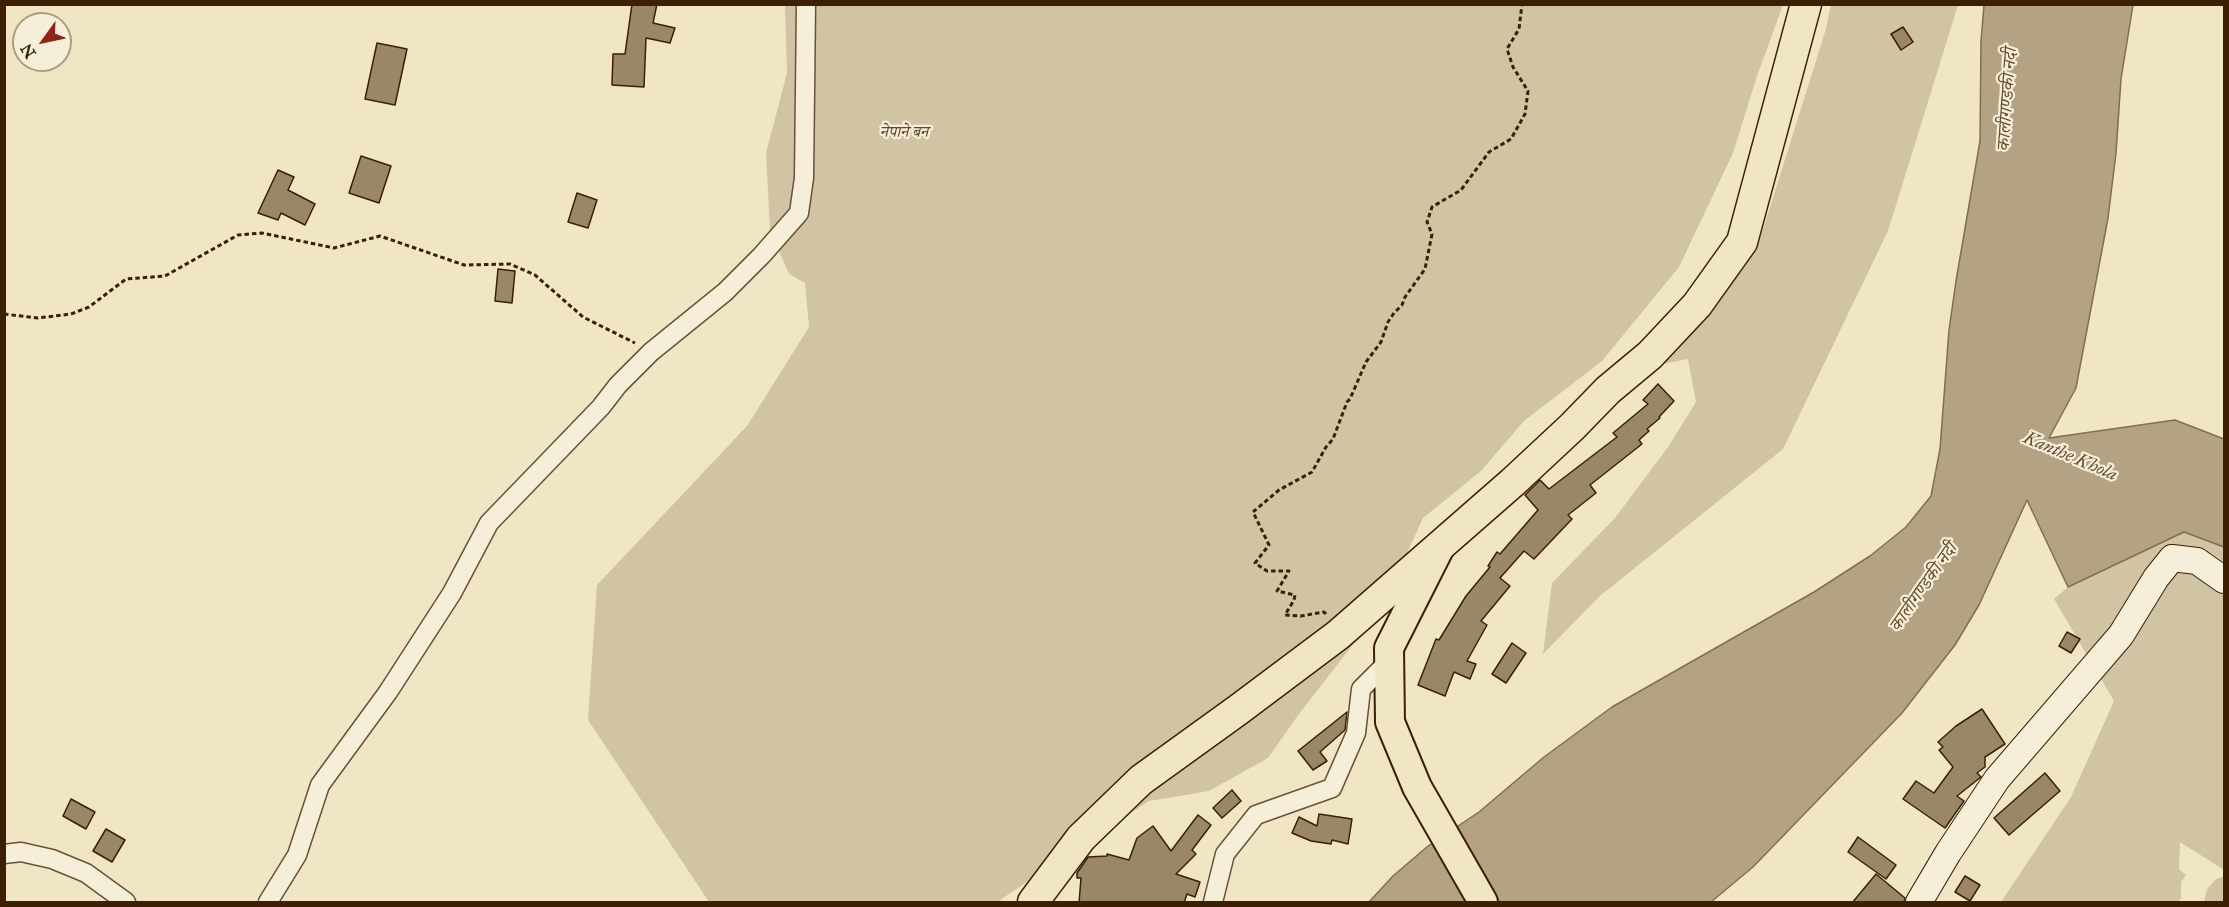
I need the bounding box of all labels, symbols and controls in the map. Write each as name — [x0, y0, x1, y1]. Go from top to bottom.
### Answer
north arrow — [12, 12, 72, 72]
text: N — [17, 40, 40, 62]
water label: कालीगण्डकी नदी — [1994, 48, 2022, 152]
park label: नेपाने बन — [880, 123, 928, 143]
water label: Kanthe Khola — [2020, 428, 2120, 486]
water label: कालीगण्डकी नदी — [1885, 539, 1963, 637]

